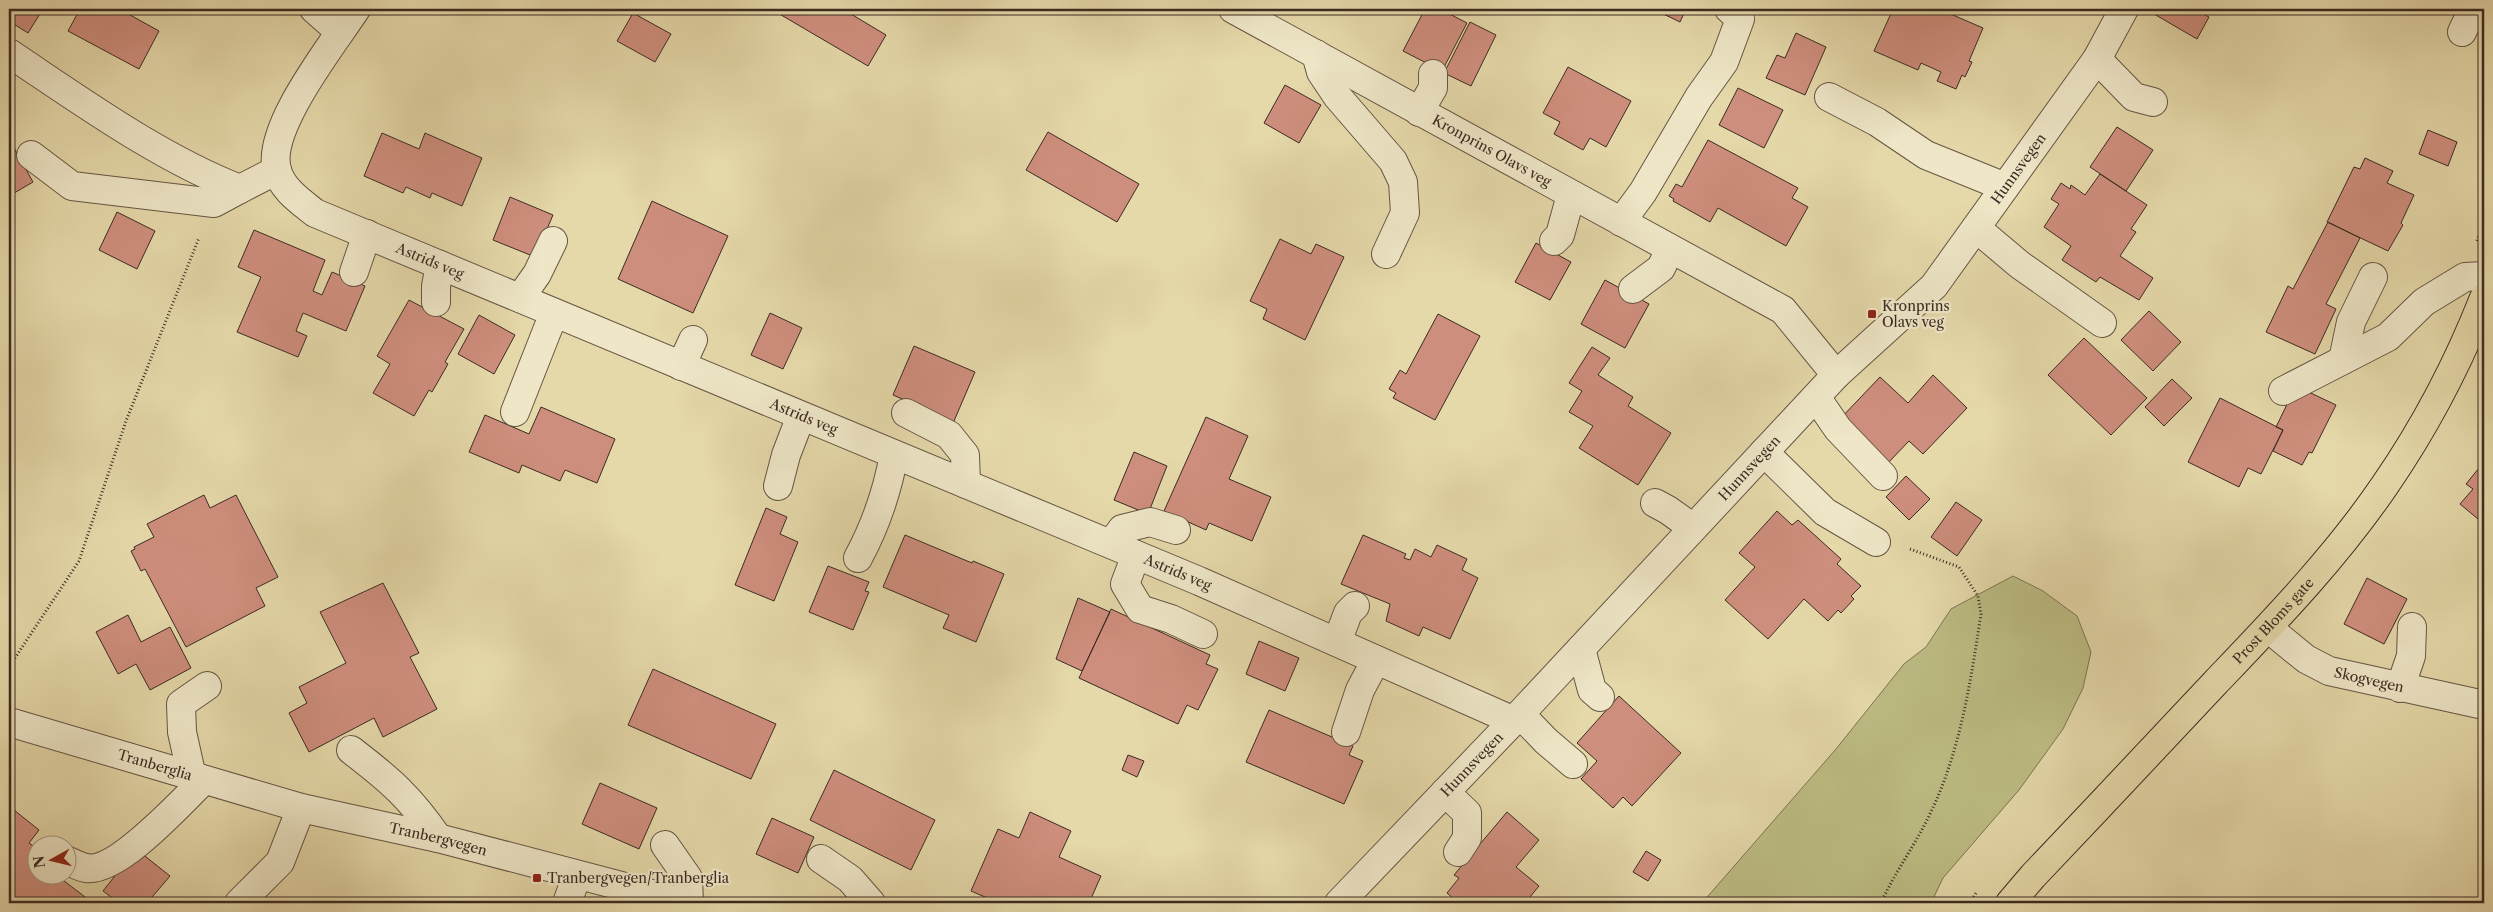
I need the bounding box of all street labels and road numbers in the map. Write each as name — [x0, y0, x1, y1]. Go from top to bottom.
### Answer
street label: Kronprins Olavs veg — [1429, 111, 1555, 191]
street label: Hunnsvegen — [1987, 130, 2050, 208]
street label: Astrids veg — [392, 238, 467, 283]
street label: Astrids veg — [766, 394, 841, 439]
street label: Hunnsvegen — [1714, 431, 1784, 504]
street label: Astrids veg — [1140, 550, 1215, 595]
street label: Prost Bloms gate — [2229, 574, 2318, 668]
street label: Skogvegen — [2332, 663, 2406, 696]
street label: Hunnsvegen — [1437, 728, 1507, 801]
street label: Tranberglia — [115, 745, 195, 785]
street label: Tranbergvegen — [387, 819, 489, 860]

